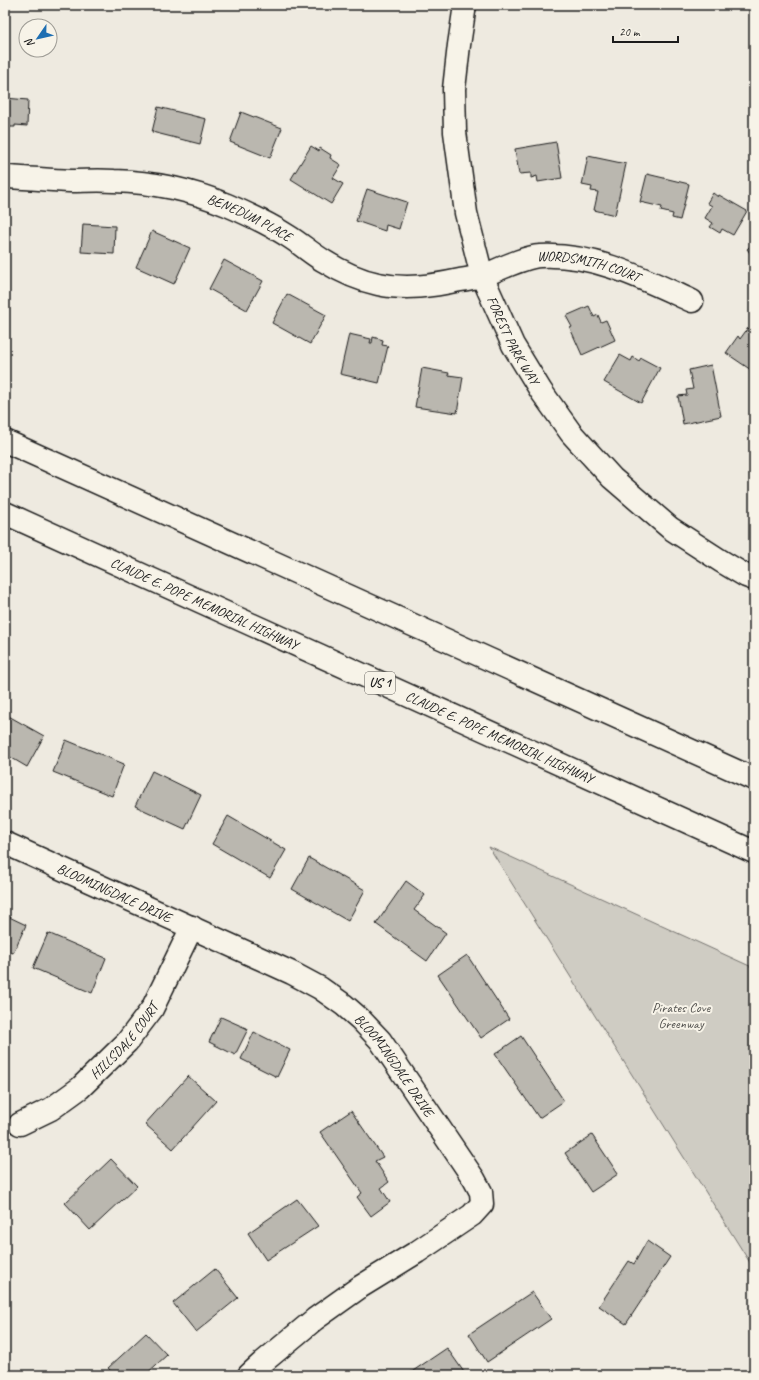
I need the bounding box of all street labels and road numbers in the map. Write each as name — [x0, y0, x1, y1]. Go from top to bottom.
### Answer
street label: BENEDUM PLACE — [205, 190, 297, 246]
street label: WORDSMITH COURT — [537, 247, 646, 287]
street label: FOREST PARK WAY — [484, 293, 544, 389]
street label: CLAUDE E. POPE MEMORIAL HIGHWAY — [108, 553, 303, 654]
road number: US 1 — [365, 672, 395, 694]
street label: CLAUDE E. POPE MEMORIAL HIGHWAY — [403, 687, 598, 788]
street label: BLOOMINGDALE DRIVE — [54, 859, 176, 926]
street label: HILLSDALE COURT — [86, 997, 164, 1082]
street label: BLOOMINGDALE DRIVE — [351, 1010, 439, 1121]

